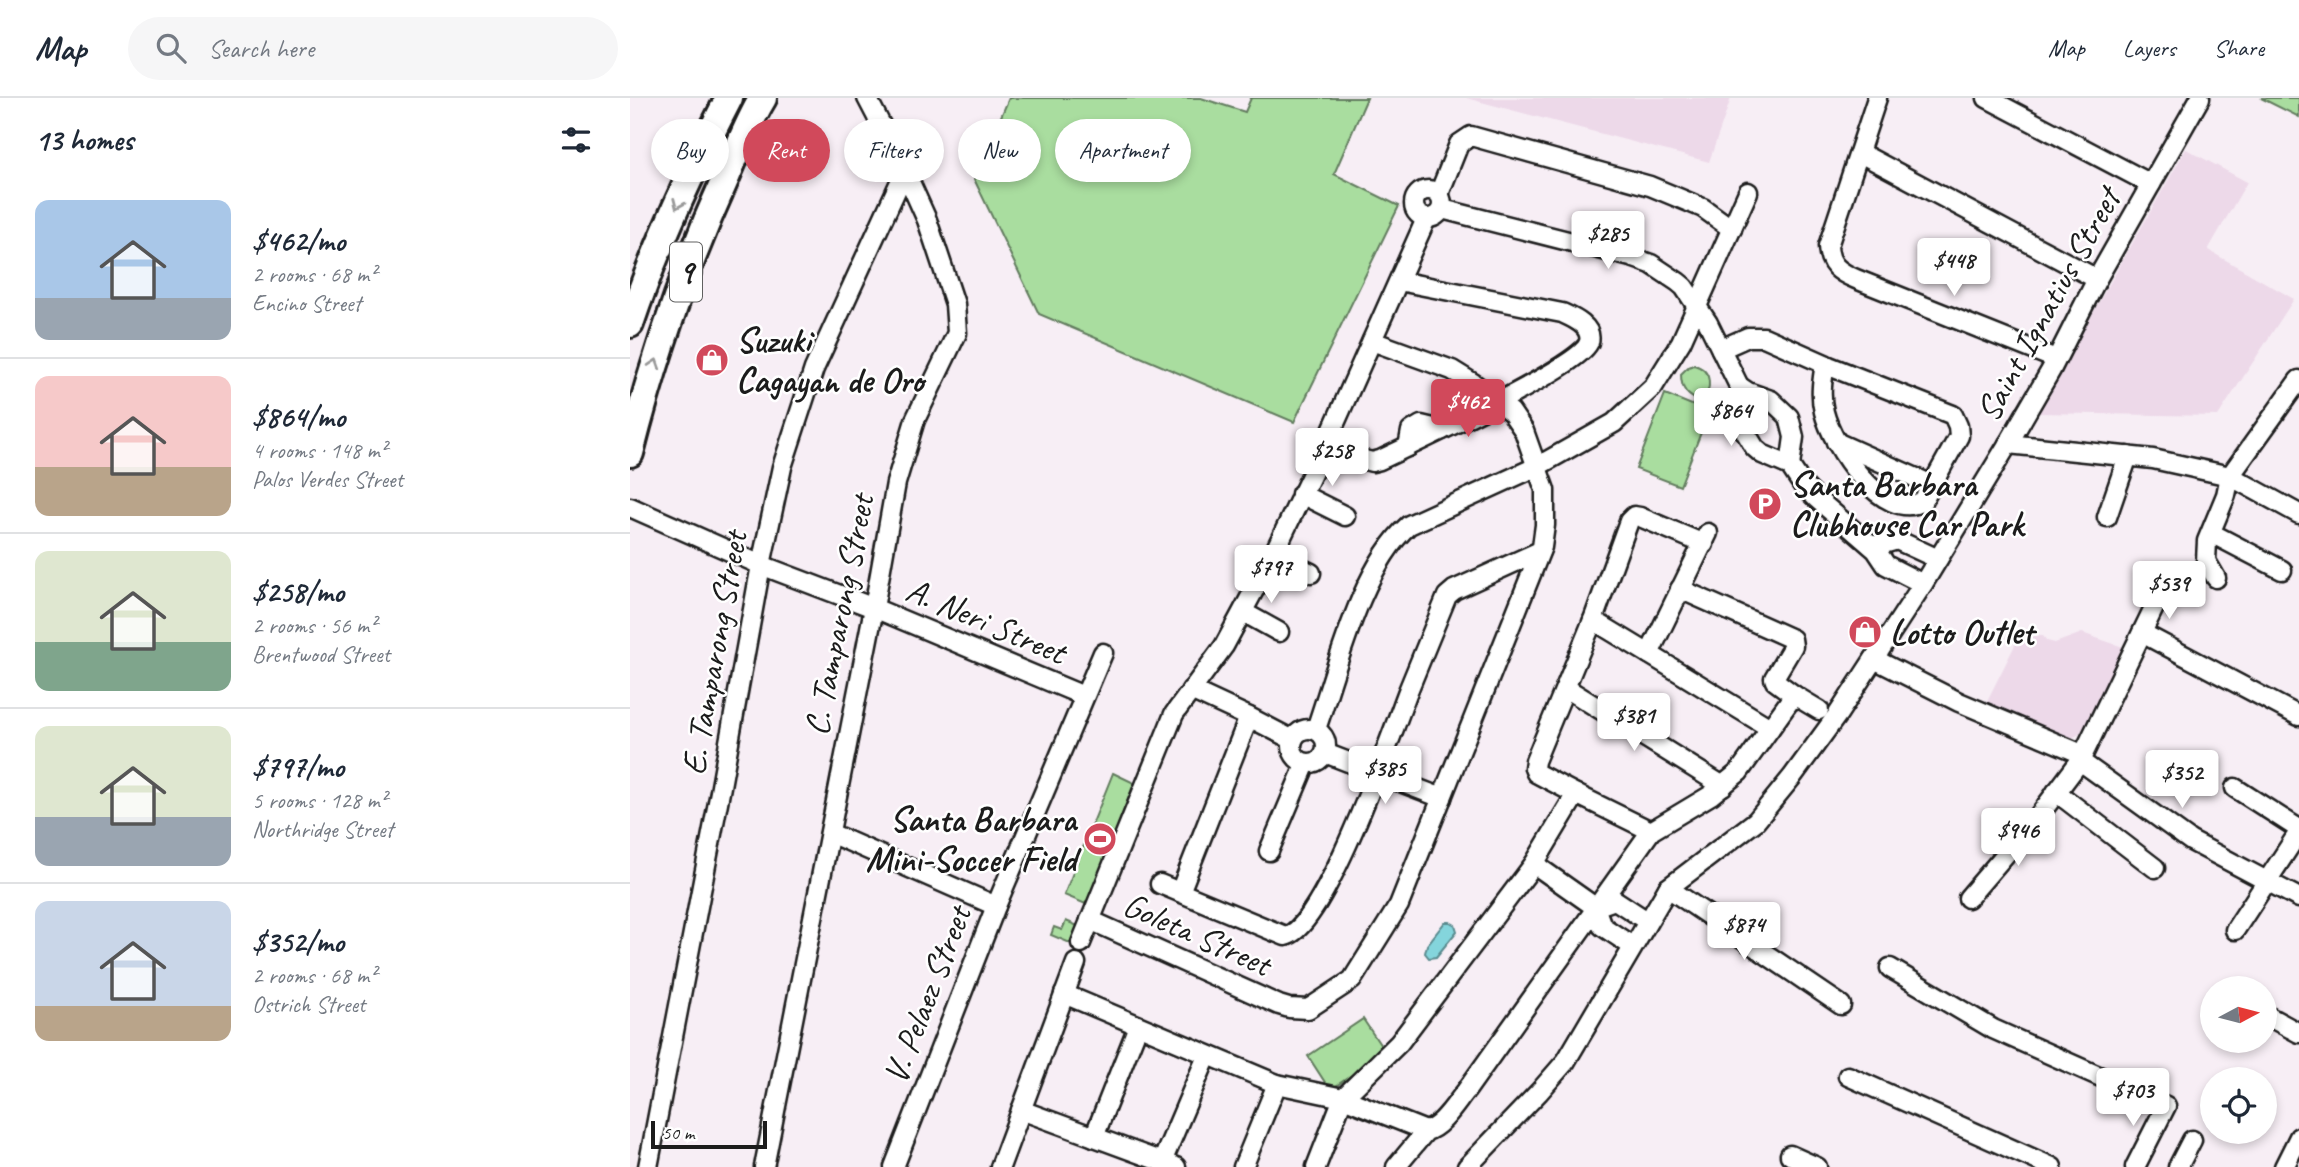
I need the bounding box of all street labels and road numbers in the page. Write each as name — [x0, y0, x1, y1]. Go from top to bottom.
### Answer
street label: Saint Ignatius Street — [1965, 177, 2133, 429]
road number: 9 — [670, 242, 702, 302]
street label: C. Tamparong Street — [794, 488, 885, 739]
street label: E. Tamparong Street — [670, 525, 758, 778]
street label: A. Neri Street — [900, 567, 1076, 676]
street label: Goleta Street — [1116, 882, 1281, 988]
street label: V. Pelaez Street — [873, 897, 983, 1090]

